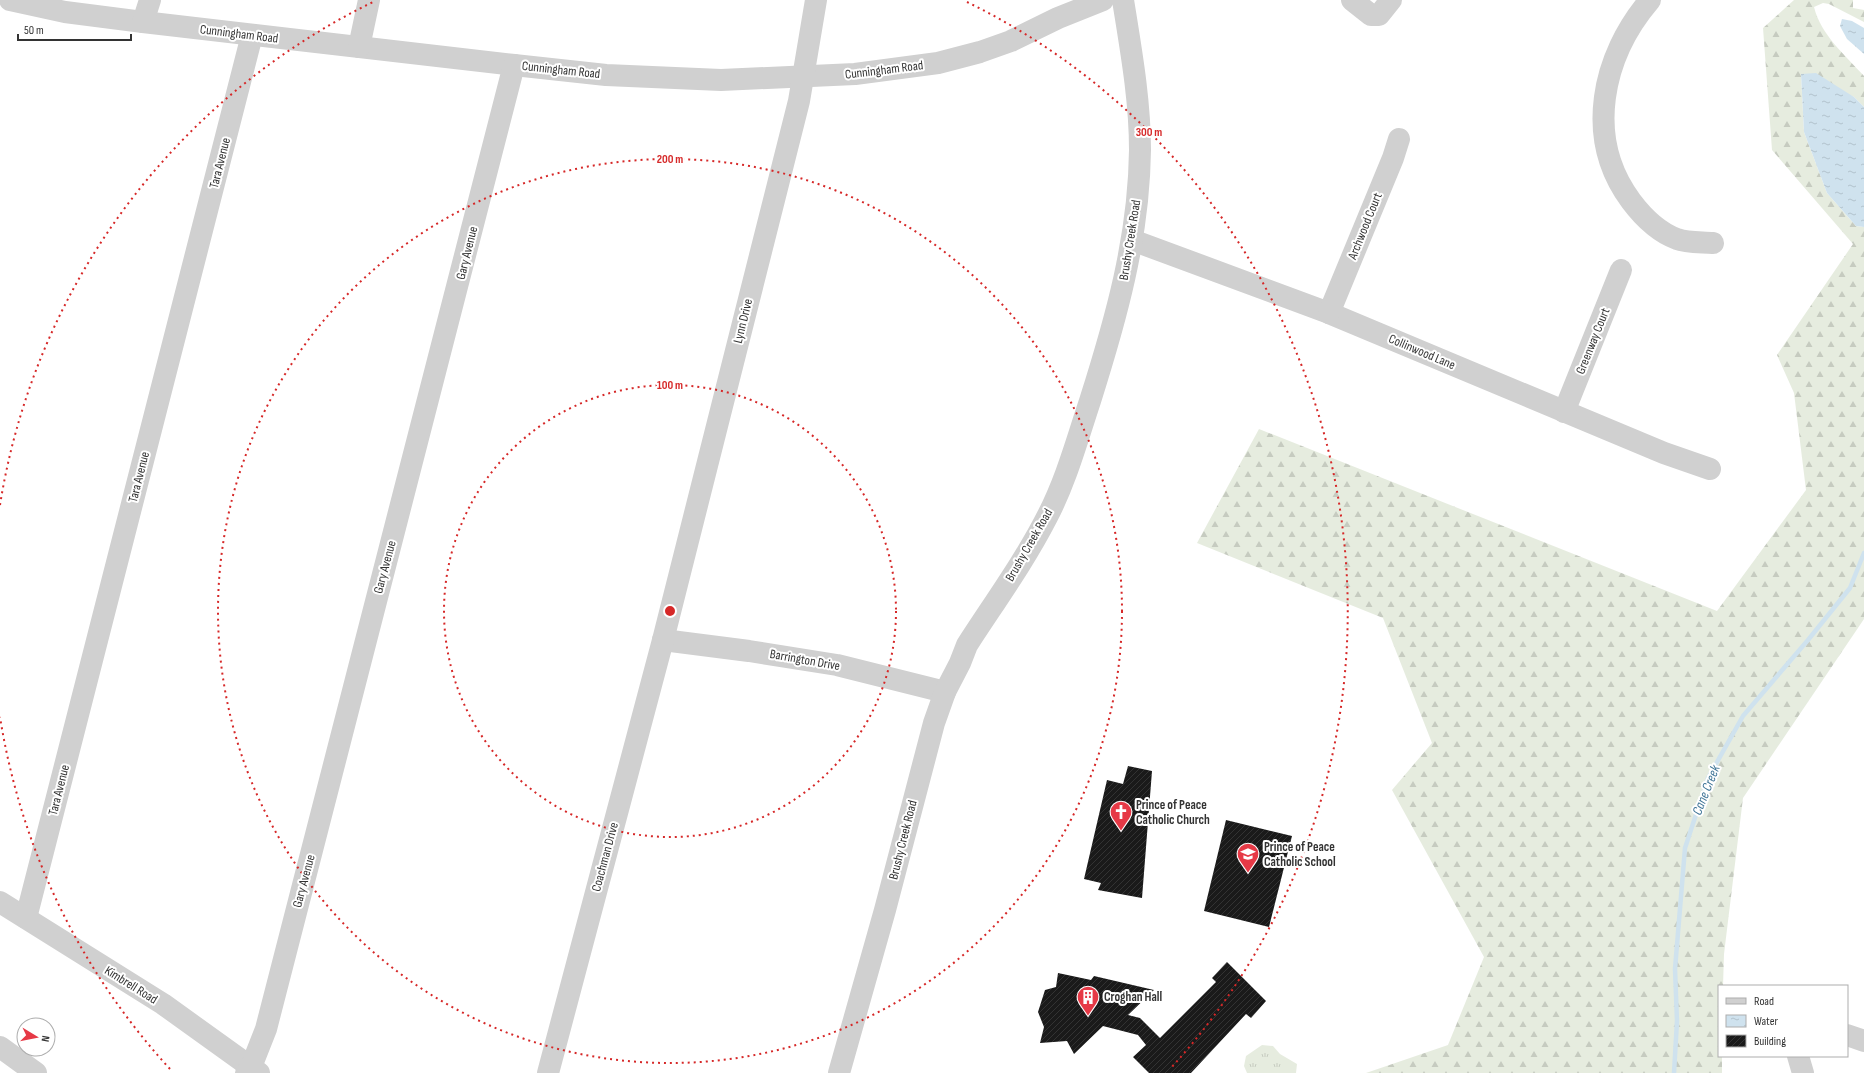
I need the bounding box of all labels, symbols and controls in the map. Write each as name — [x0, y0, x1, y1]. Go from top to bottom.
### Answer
scale bar — [18, 16, 131, 42]
street label: Cunningham Road — [199, 21, 279, 47]
text: 50 m — [24, 23, 44, 38]
street label: Cunningham Road — [844, 57, 924, 83]
street label: Cunningham Road — [521, 58, 601, 82]
text: 300 m — [1136, 125, 1162, 140]
street label: Tara Avenue — [206, 136, 234, 190]
text: 200 m — [657, 152, 683, 167]
street label: Archwood Court — [1344, 190, 1386, 263]
street label: Brushy Creek Road — [1116, 199, 1144, 281]
street label: Gary Avenue — [453, 225, 481, 281]
street label: Lynn Drive — [730, 297, 756, 345]
street label: Greenway Court — [1572, 306, 1614, 376]
street label: Collinwood Lane — [1386, 331, 1458, 373]
text: 100 m — [657, 378, 683, 393]
street label: Tara Avenue — [125, 450, 153, 504]
street label: Brushy Creek Road — [1002, 506, 1056, 584]
street label: Gary Avenue — [370, 539, 400, 595]
centre of rings — [663, 604, 677, 618]
street label: Barrington Drive — [769, 646, 841, 674]
water label: Cane Creek — [1688, 762, 1724, 817]
street label: Tara Avenue — [45, 763, 73, 817]
place label: Prince of Peace Catholic Church — [1136, 797, 1210, 828]
street label: Brushy Creek Road — [885, 799, 921, 881]
church icon: Prince of Peace Catholic Church — [1108, 799, 1134, 832]
street label: Coachman Drive — [588, 821, 622, 893]
place label: Prince of Peace Catholic School — [1264, 839, 1336, 870]
school or university icon: Prince of Peace Catholic School — [1235, 841, 1261, 874]
street label: Gary Avenue — [289, 853, 319, 909]
street label: Kimbrell Road — [102, 962, 160, 1008]
building icon: Croghan Hall — [1075, 984, 1101, 1017]
legend — [1718, 985, 1848, 1057]
place label: Croghan Hall — [1104, 989, 1162, 1005]
text: Road — [1754, 994, 1774, 1009]
text: Water — [1754, 1014, 1778, 1029]
north arrow — [16, 1017, 56, 1057]
text: Building — [1754, 1034, 1786, 1049]
text: N — [38, 1035, 52, 1043]

